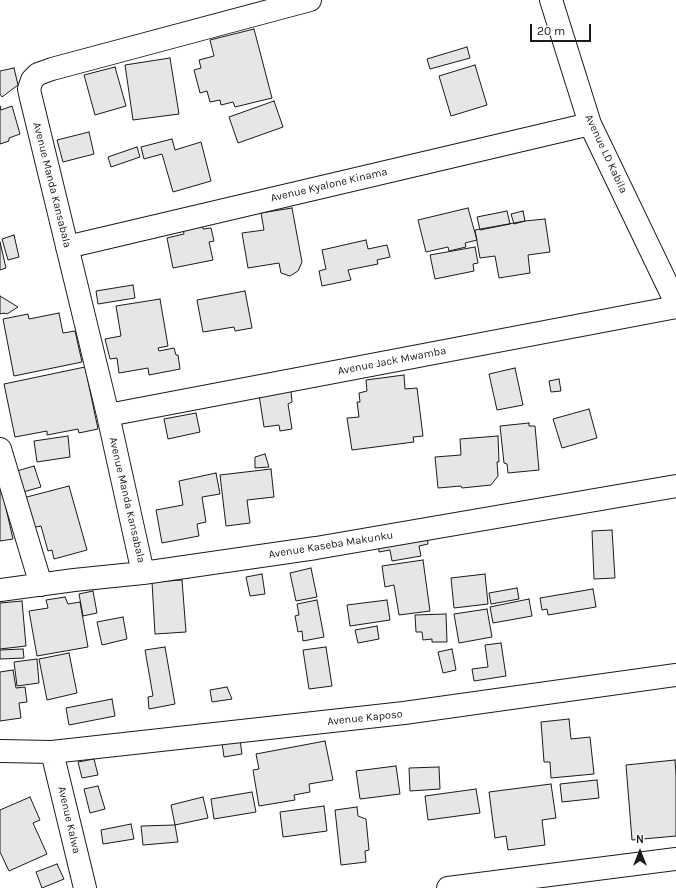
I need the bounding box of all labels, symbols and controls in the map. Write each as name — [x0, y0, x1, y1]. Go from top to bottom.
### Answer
scale bar — [532, 16, 593, 42]
text: 20 m — [537, 24, 565, 38]
street label: Avenue LD Kabila — [582, 112, 630, 196]
street label: Avenue Manda Kansabala — [30, 121, 74, 249]
street label: Avenue Kyalone Kinama — [269, 165, 389, 205]
street label: Avenue Jack Mwamba — [337, 344, 447, 378]
street label: Avenue Manda Kansabala — [106, 436, 148, 564]
street label: Avenue Kaseba Makunku — [268, 529, 394, 561]
street label: Avenue Kaposo — [327, 707, 403, 729]
street label: Avenue Kalwa — [55, 785, 83, 855]
north arrow — [620, 832, 660, 872]
text: N — [636, 833, 644, 846]

